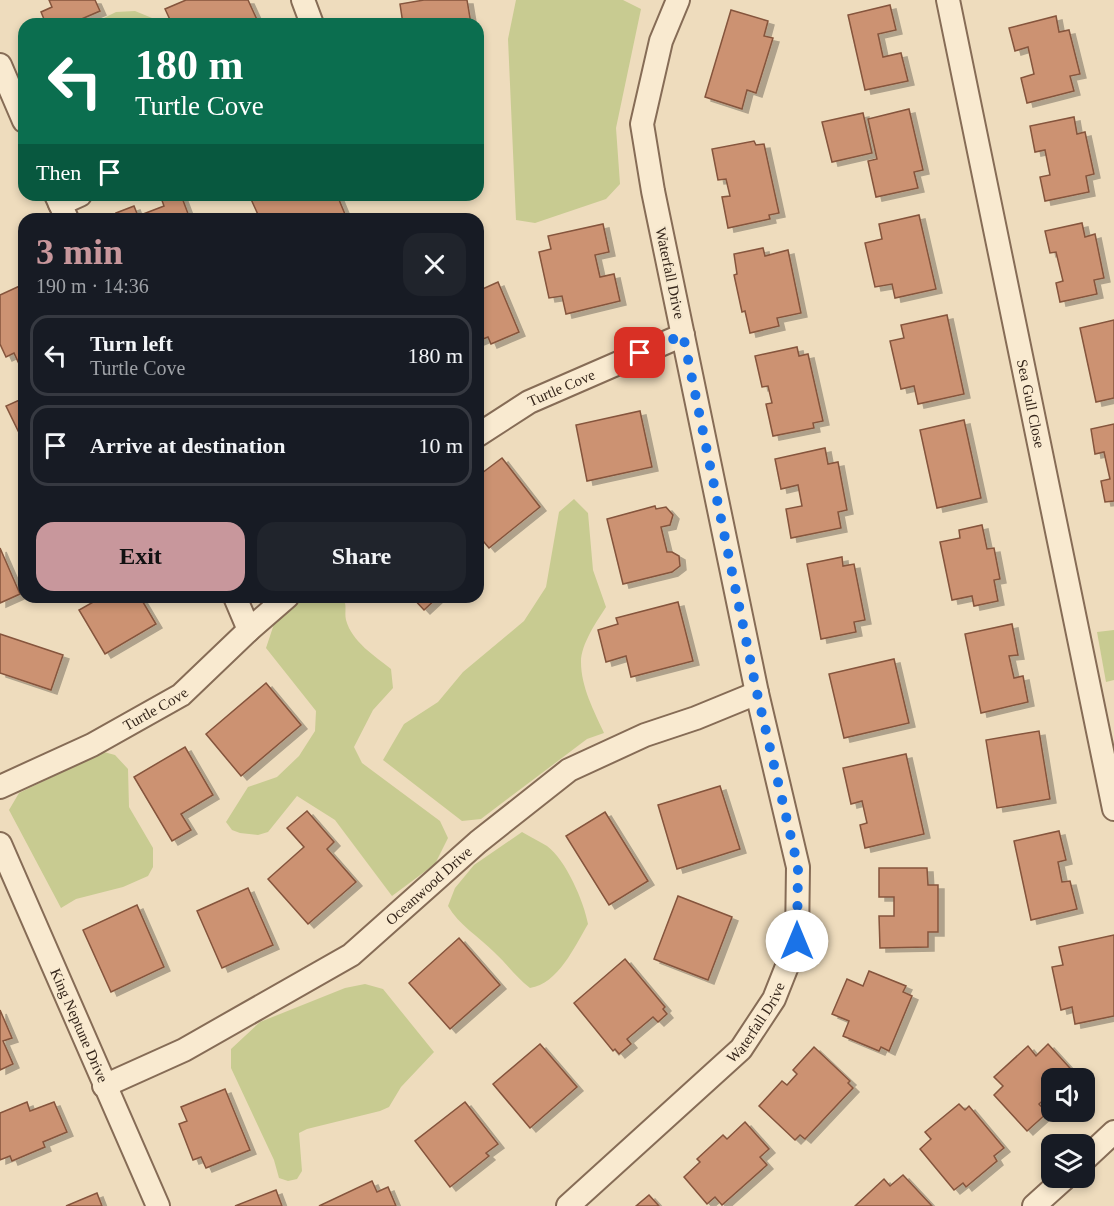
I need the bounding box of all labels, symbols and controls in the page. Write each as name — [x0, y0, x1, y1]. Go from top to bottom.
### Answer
icon: left — [36, 42, 114, 120]
text: 180 m — [135, 42, 244, 88]
text: Turtle Cove — [135, 91, 264, 121]
icon: arrive — [93, 156, 126, 189]
text: Then — [36, 160, 81, 185]
street label: Waterfall Drive — [652, 226, 688, 321]
text: 3 min — [36, 232, 123, 272]
button: close — [403, 233, 466, 296]
text: 190 m · 14:36 — [36, 275, 149, 297]
pin — [614, 327, 665, 378]
text: Turn left — [90, 331, 173, 356]
icon: arrive — [623, 336, 656, 369]
icon: left — [39, 339, 72, 372]
text: 180 m — [407, 343, 463, 368]
text: Turtle Cove — [90, 357, 185, 379]
street label: Sea Gull Close — [1014, 358, 1048, 450]
street label: Turtle Cove — [525, 366, 598, 410]
icon: arrive — [39, 429, 72, 462]
text: Arrive at destination — [90, 433, 286, 458]
text: 10 m — [418, 433, 463, 458]
button: Exit — [36, 522, 245, 591]
button: Share — [257, 522, 466, 591]
street label: Turtle Cove — [120, 684, 192, 734]
street label: Oceanwood Drive — [383, 843, 475, 928]
position arrow — [765, 909, 829, 973]
street label: King Neptune Drive — [47, 966, 111, 1085]
street label: Waterfall Drive — [724, 980, 788, 1066]
map controls — [1041, 1068, 1095, 1188]
button: sound — [1041, 1068, 1095, 1122]
button: layers — [1041, 1134, 1095, 1188]

